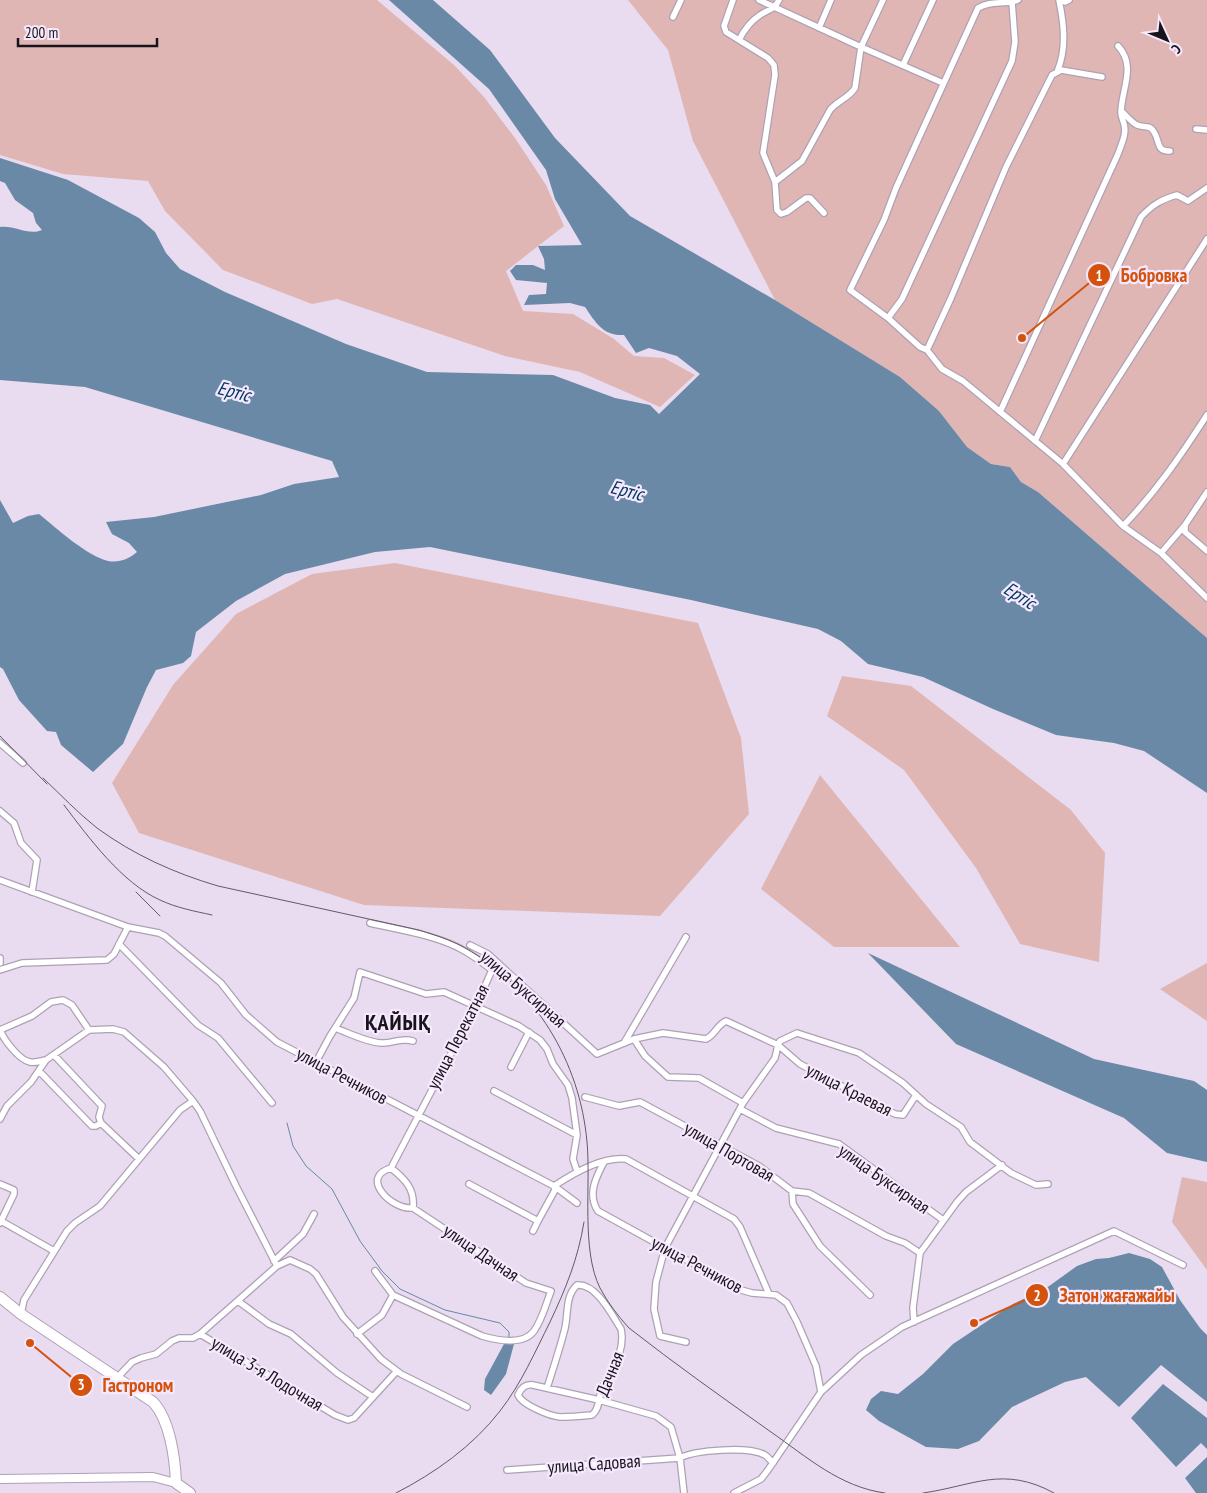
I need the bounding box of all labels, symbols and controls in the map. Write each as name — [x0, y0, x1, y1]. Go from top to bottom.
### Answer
scale bar — [18, 15, 156, 47]
north arrow — [1142, 15, 1192, 65]
text: 200 m — [25, 23, 58, 42]
text: С — [1167, 40, 1185, 58]
callout: Бобровка — [1086, 258, 1198, 292]
text: Бобровка — [1121, 263, 1187, 287]
text: 1 — [1095, 266, 1103, 285]
water label: Ертіс — [215, 375, 255, 407]
water label: Ертіс — [608, 474, 648, 506]
water label: Ертіс — [1000, 576, 1042, 615]
street label: улица Буксирная — [476, 945, 571, 1032]
street label: улица Перекатная — [421, 980, 494, 1093]
district label: ҚАЙЫҚ — [365, 1008, 431, 1036]
street label: улица Речников — [292, 1042, 392, 1109]
street label: улица Краевая — [802, 1058, 896, 1121]
street label: улица Портовая — [680, 1117, 778, 1187]
street label: улица Буксирная — [834, 1139, 935, 1219]
street label: улица Дачная — [439, 1219, 524, 1286]
street label: улица Речников — [647, 1231, 747, 1298]
callout: Затон жағажайы — [1024, 1278, 1185, 1312]
text: Затон жағажайы — [1059, 1283, 1175, 1307]
text: 2 — [1033, 1286, 1041, 1305]
street label: улица 3-я Лодочная — [207, 1331, 327, 1416]
street label: Дачная — [590, 1348, 629, 1399]
callout: Гастроном — [68, 1368, 184, 1402]
text: Гастроном — [103, 1373, 173, 1397]
text: 3 — [77, 1375, 85, 1394]
street label: улица Садовая — [547, 1449, 641, 1478]

